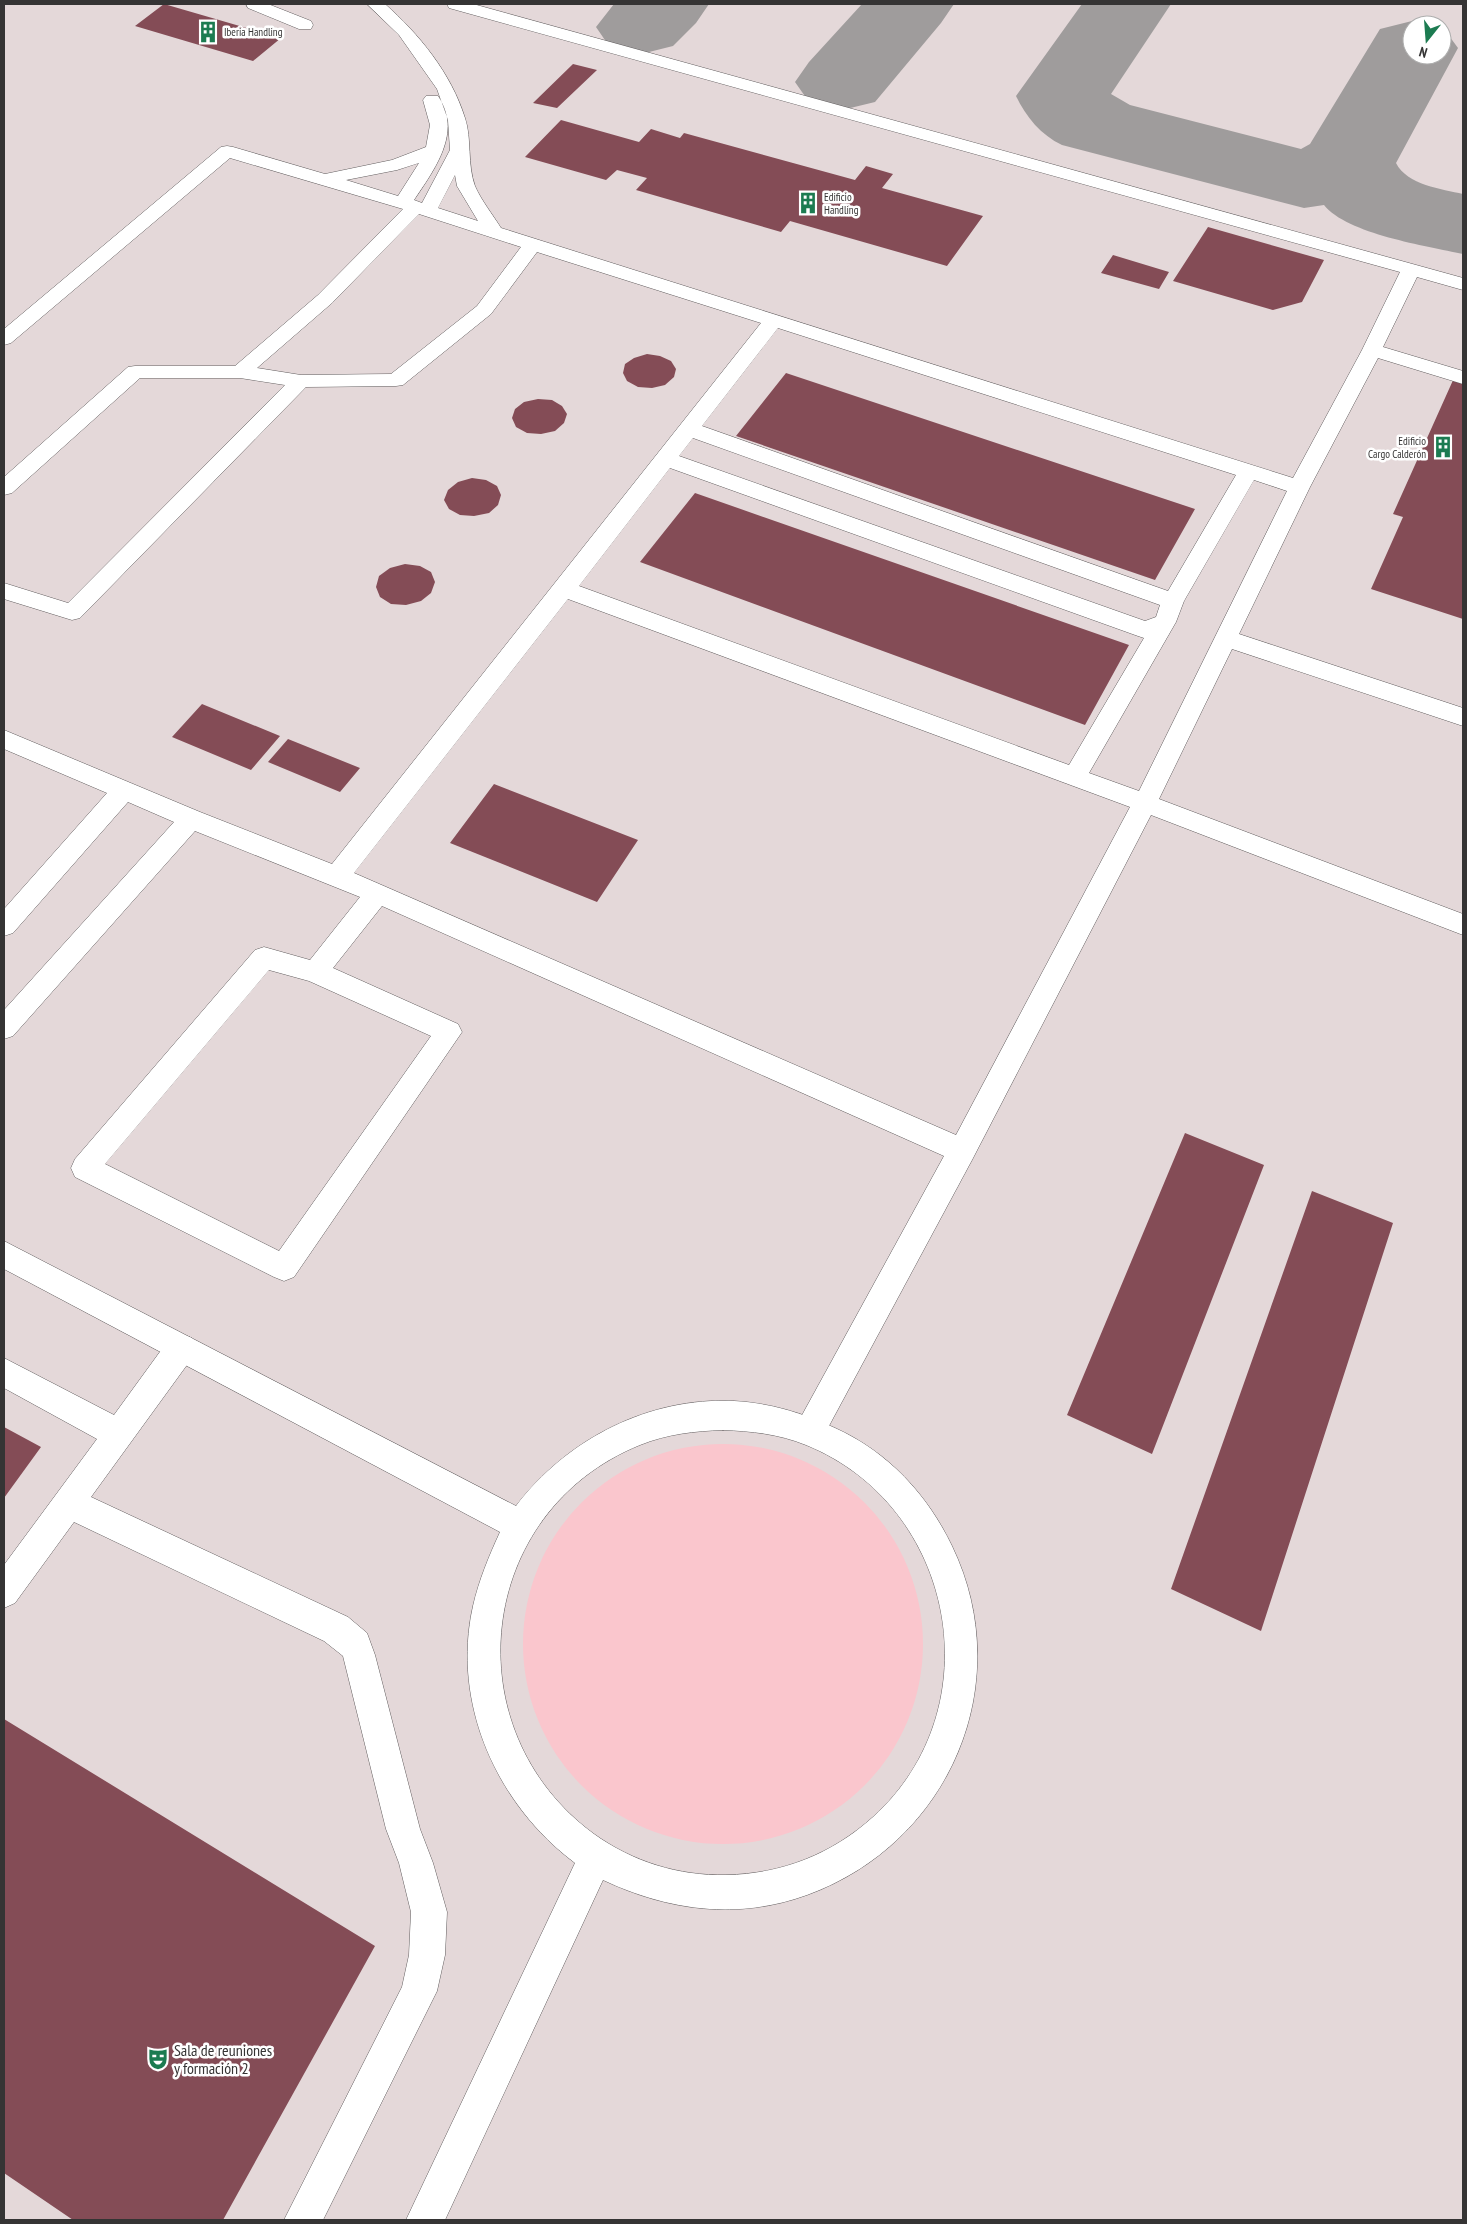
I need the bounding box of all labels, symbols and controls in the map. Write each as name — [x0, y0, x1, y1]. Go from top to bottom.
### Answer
north arrow — [1402, 15, 1452, 65]
building icon: Iberia Handling — [195, 19, 221, 45]
place label: Iberia Handling — [224, 25, 283, 39]
text: N — [1417, 43, 1429, 62]
building icon: Edificio Handling — [795, 190, 821, 216]
place label: Edificio Handling — [824, 190, 859, 217]
place label: Edificio Cargo Calderón — [1368, 434, 1426, 461]
building icon: Edificio Cargo Calderón — [1430, 434, 1456, 460]
place label: Sala de reuniones y formación 2 — [174, 2040, 272, 2078]
theatre icon: Sala de reuniones y formación 2 — [145, 2046, 171, 2072]

